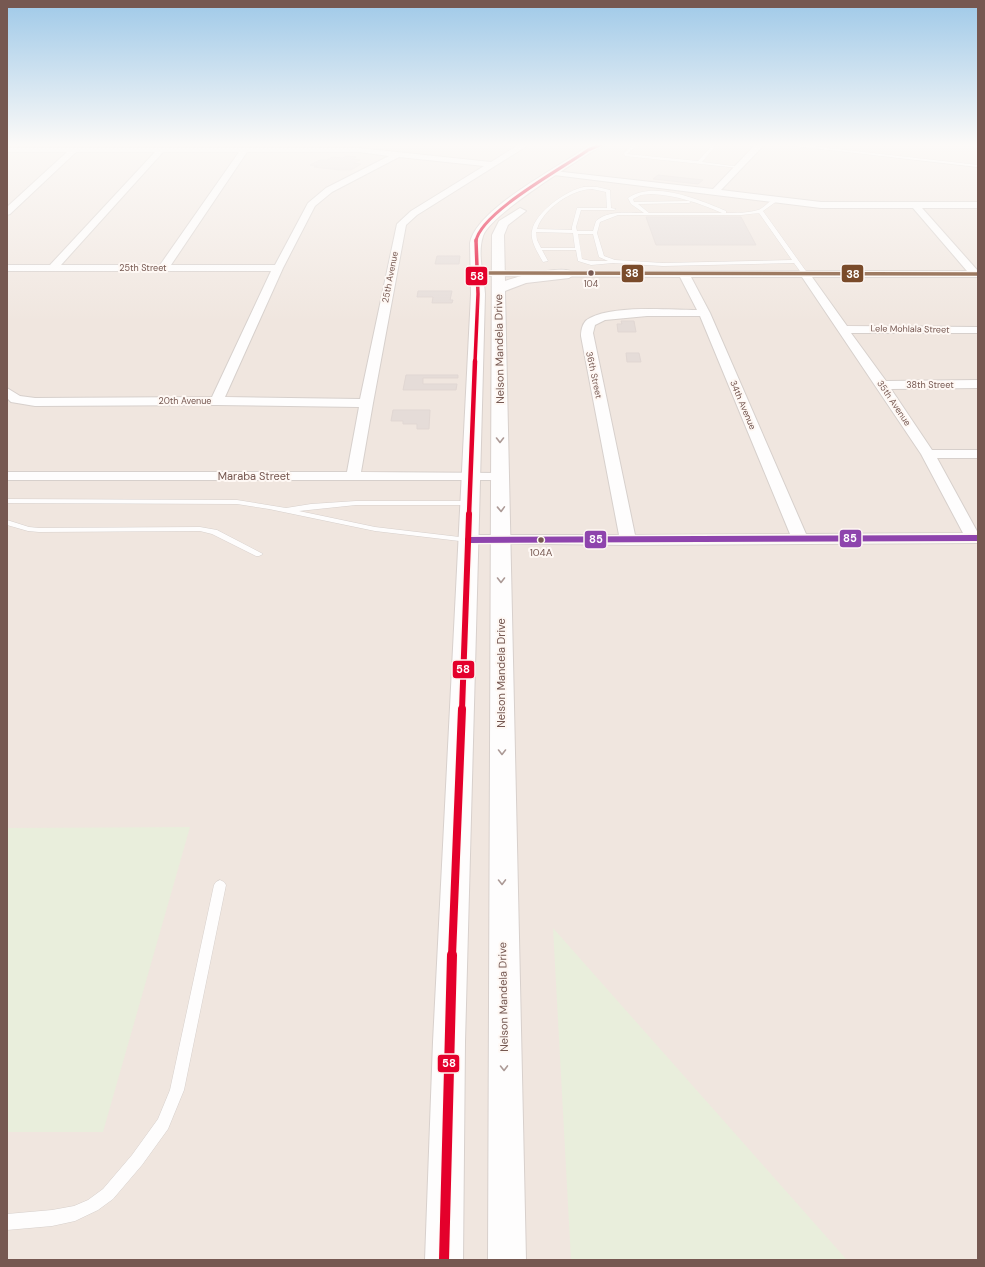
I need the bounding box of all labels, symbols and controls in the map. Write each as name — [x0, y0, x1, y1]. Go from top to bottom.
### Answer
street label: 25th Avenue — [379, 250, 401, 304]
street label: 25th Street — [119, 262, 167, 274]
line badge: 38 — [621, 264, 644, 283]
line badge: 38 — [841, 264, 864, 283]
line badge: 58 — [465, 266, 488, 286]
text: 38 — [625, 266, 639, 280]
text: 38 — [846, 267, 860, 281]
marker: 104 — [586, 268, 596, 278]
text: 58 — [470, 269, 484, 283]
place label: 104 — [584, 278, 599, 290]
street label: Nelson Mandela Drive — [491, 294, 507, 404]
street label: Lele Mohlala Street — [870, 322, 950, 336]
street label: 36th Street — [583, 350, 605, 400]
street label: 35th Avenue — [874, 378, 914, 428]
street label: 34th Avenue — [727, 379, 759, 431]
street label: 38th Street — [906, 379, 954, 391]
street label: 20th Avenue — [159, 395, 211, 407]
one-way arrow — [496, 437, 504, 443]
street label: Maraba Street — [218, 469, 290, 483]
one-way arrow — [497, 506, 505, 512]
line badge: 85 — [839, 529, 862, 548]
line badge: 85 — [584, 530, 607, 549]
text: 85 — [843, 531, 857, 545]
text: 85 — [589, 532, 603, 546]
marker: 104A — [536, 535, 546, 545]
place label: 104A — [530, 546, 553, 559]
one-way arrow — [497, 577, 505, 583]
street label: Nelson Mandela Drive — [494, 618, 508, 728]
line badge: 58 — [452, 660, 475, 679]
text: 58 — [456, 662, 470, 676]
one-way arrow — [498, 749, 506, 755]
one-way arrow — [498, 879, 506, 885]
street label: Nelson Mandela Drive — [495, 942, 511, 1052]
line badge: 58 — [437, 1054, 460, 1073]
text: 58 — [442, 1056, 456, 1070]
one-way arrow — [500, 1065, 508, 1071]

